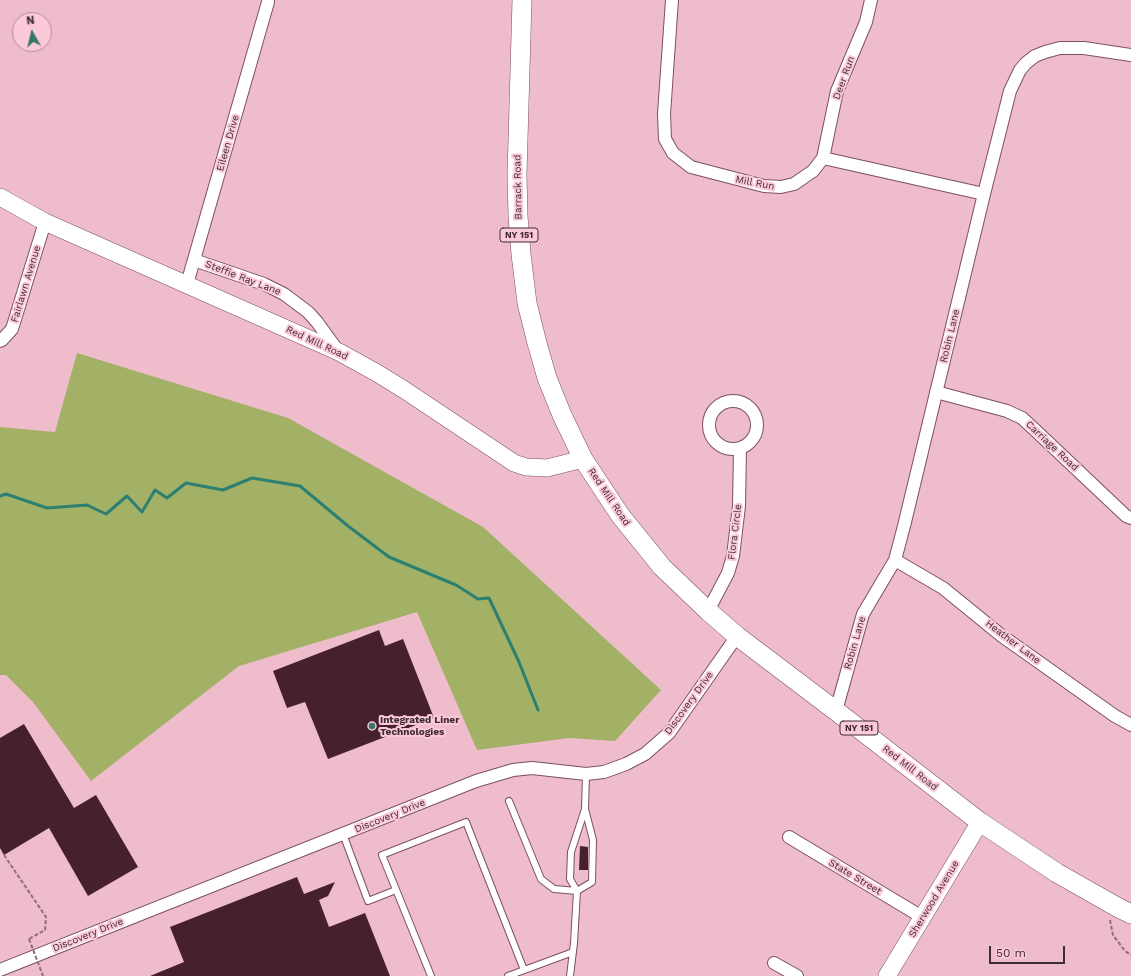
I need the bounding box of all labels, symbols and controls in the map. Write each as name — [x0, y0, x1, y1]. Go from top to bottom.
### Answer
north arrow — [12, 12, 52, 52]
text: N — [25, 14, 35, 28]
street label: Deer Run — [831, 55, 857, 101]
street label: Eileen Drive — [214, 113, 242, 173]
street label: Barrack Road — [511, 154, 525, 220]
street label: Mill Run — [734, 173, 776, 193]
road number: NY 151 — [500, 228, 538, 242]
street label: Fairlawn Avenue — [9, 244, 43, 324]
street label: Steffie Ray Lane — [203, 258, 283, 298]
street label: Robin Lane — [938, 308, 962, 364]
street label: Red Mill Road — [284, 323, 350, 363]
street label: Carriage Road — [1023, 418, 1081, 474]
street label: Red Mill Road — [585, 466, 633, 528]
street label: Flora Circle — [726, 503, 744, 561]
street label: Robin Lane — [842, 615, 868, 671]
street label: Heather Lane — [983, 617, 1043, 667]
street label: Discovery Drive — [662, 669, 716, 737]
place label: Integrated Liner Technologies — [380, 714, 459, 738]
marker: Integrated Liner Technologies — [367, 721, 377, 731]
road number: NY 151 — [840, 721, 878, 735]
street label: Red Mill Road — [880, 743, 940, 793]
street label: Discovery Drive — [353, 796, 427, 836]
street label: State Street — [826, 857, 884, 897]
street label: Sherwood Avenue — [906, 858, 962, 940]
street label: Discovery Drive — [51, 915, 125, 955]
scale bar — [991, 938, 1067, 964]
text: 50 m — [996, 946, 1026, 960]

